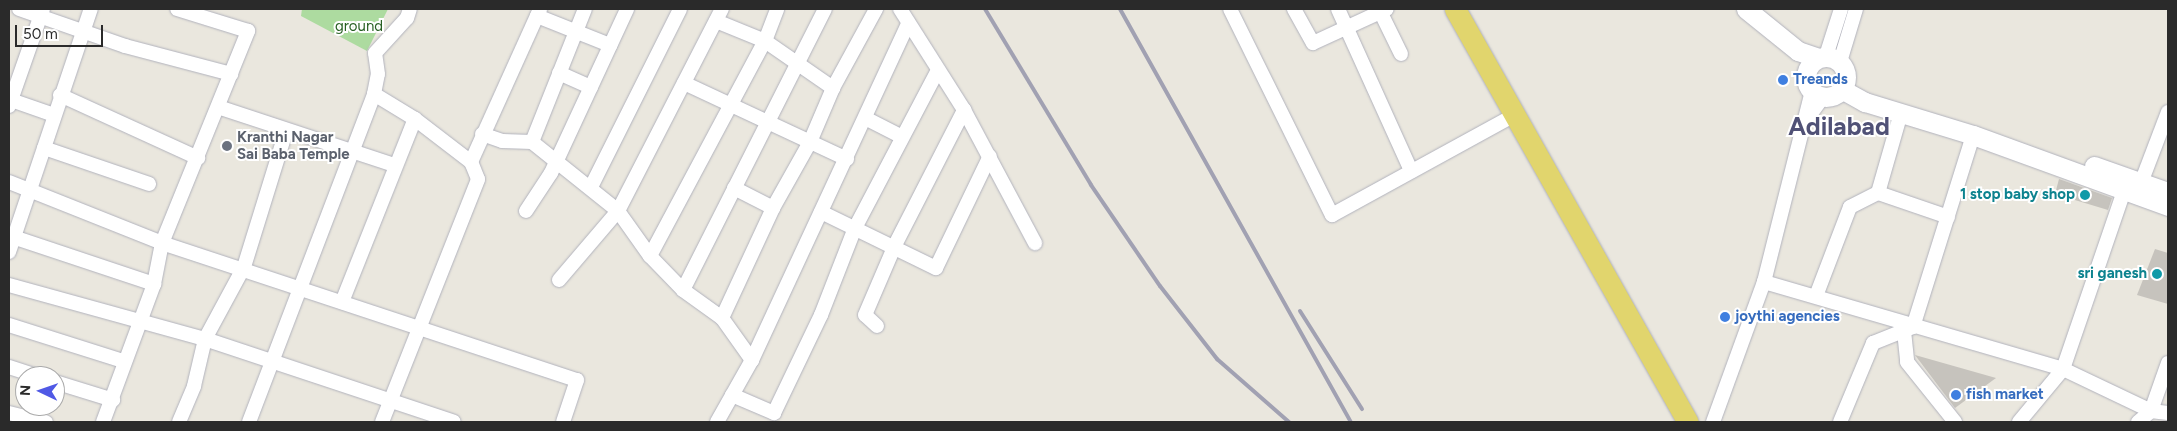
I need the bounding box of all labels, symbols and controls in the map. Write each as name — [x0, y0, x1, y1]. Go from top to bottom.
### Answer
scale bar — [18, 15, 105, 47]
park label: ground — [335, 18, 383, 36]
text: 50 m — [23, 25, 58, 43]
place label: Treands — [1793, 71, 1848, 89]
marker: Treands — [1777, 74, 1789, 86]
district label: Adilabad — [1788, 111, 1890, 141]
place label: Kranthi Nagar Sai Baba Temple — [237, 128, 349, 163]
marker: Kranthi Nagar Sai Baba Temple — [221, 140, 233, 152]
place label: 1 stop baby shop — [1960, 186, 2075, 204]
marker: 1 stop baby shop — [2079, 189, 2091, 201]
place label: sri ganesh — [2077, 265, 2147, 283]
marker: sri ganesh — [2151, 268, 2163, 280]
place label: joythi agencies — [1735, 308, 1840, 326]
marker: joythi agencies — [1719, 311, 1731, 323]
north arrow — [15, 366, 65, 416]
text: N — [17, 384, 34, 396]
place label: fish market — [1966, 386, 2044, 404]
marker: fish market — [1950, 389, 1962, 401]

